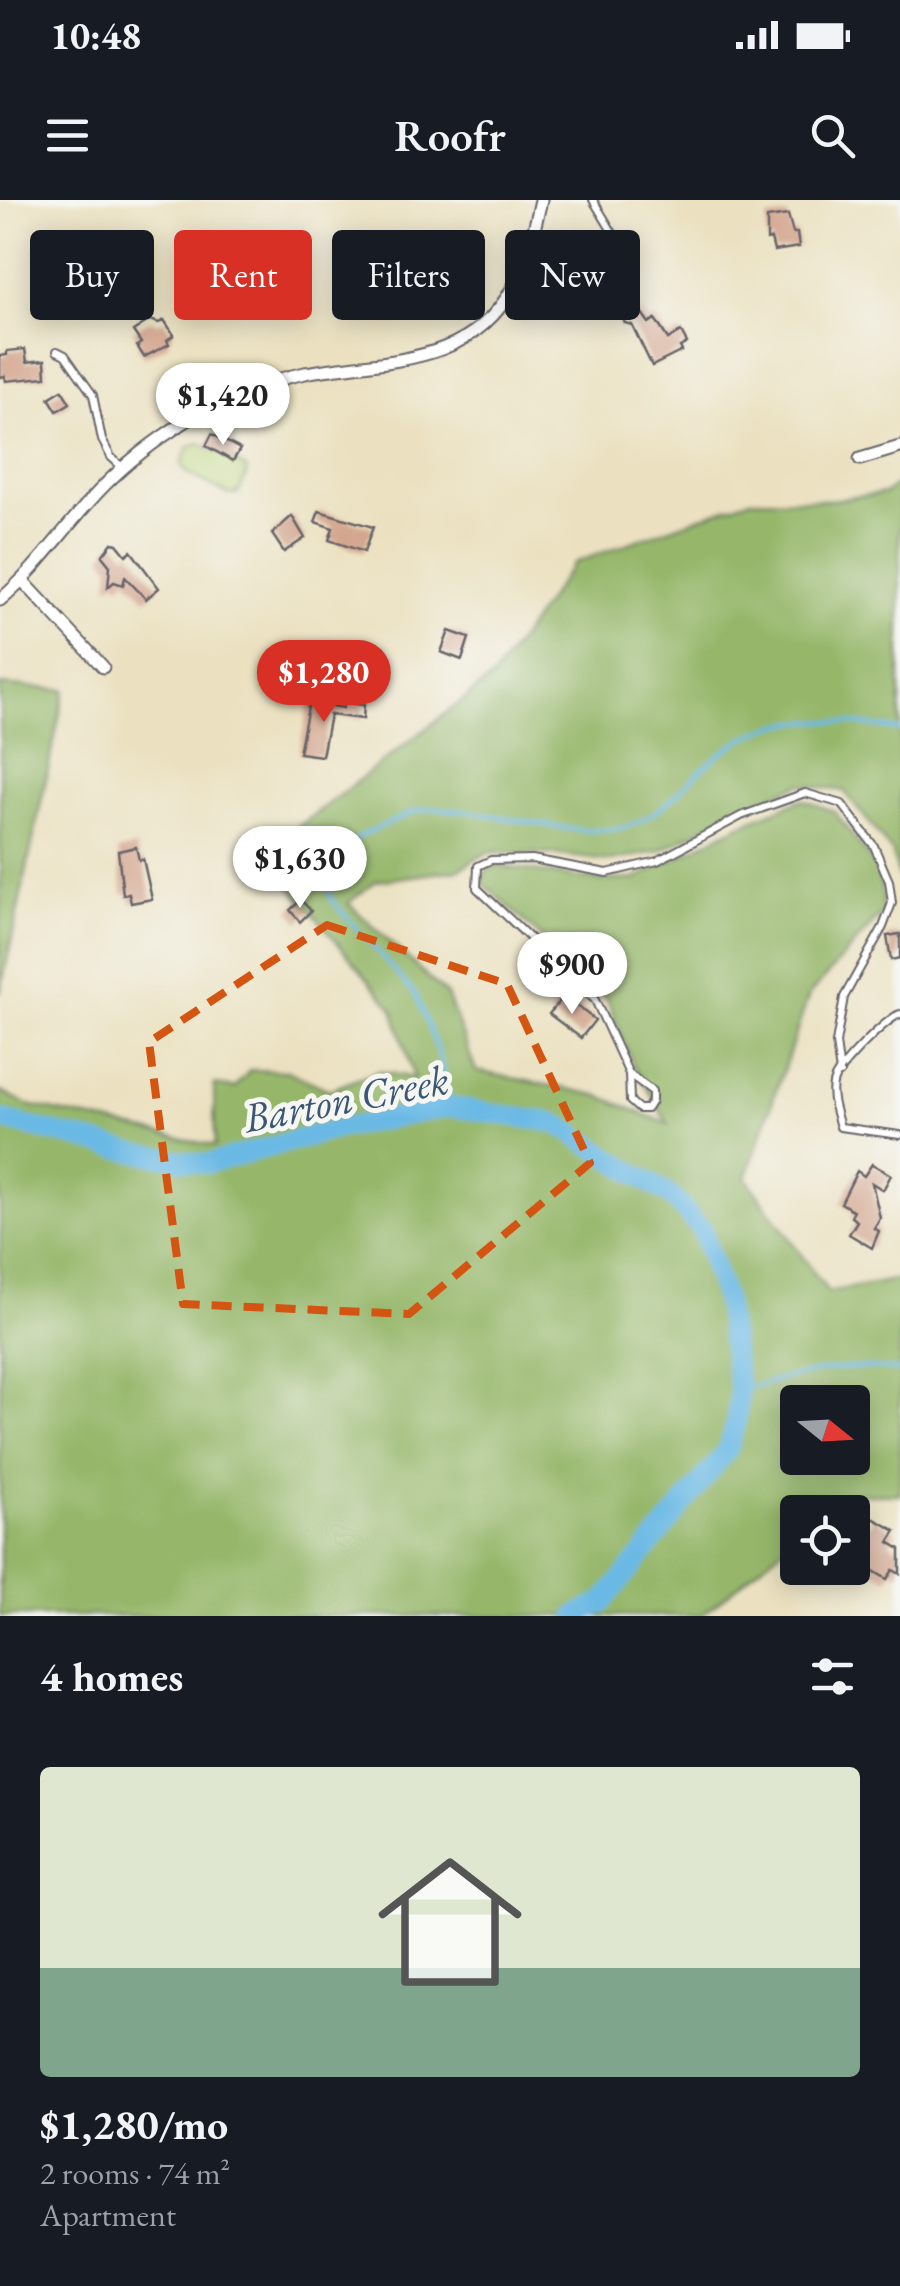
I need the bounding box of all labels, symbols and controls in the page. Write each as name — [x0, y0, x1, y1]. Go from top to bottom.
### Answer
text: 10:48 — [50, 11, 141, 60]
text: Roofr — [394, 106, 506, 164]
icon: menu — [40, 108, 95, 163]
icon: search — [805, 108, 860, 163]
chip: Buy — [30, 230, 154, 320]
chip: Rent — [174, 230, 312, 320]
chip: Filters — [332, 230, 485, 320]
chip: New — [505, 230, 640, 320]
pin: $1,420 — [142, 363, 304, 448]
text: $1,420 — [178, 374, 268, 416]
pin: $1,280 — [243, 640, 405, 725]
text: $1,280 — [279, 651, 369, 693]
pin: $1,630 — [219, 826, 381, 911]
text: $1,630 — [255, 837, 345, 879]
pin: $900 — [513, 932, 631, 1017]
text: $900 — [539, 943, 605, 985]
water label: Barton Creek — [238, 1052, 453, 1145]
north arrow — [780, 1385, 870, 1475]
map controls — [780, 1385, 870, 1585]
button: locate — [780, 1495, 870, 1585]
text: 4 homes — [40, 1649, 183, 1704]
icon: filters — [805, 1649, 860, 1704]
icon: home — [360, 1832, 540, 2012]
text: $1,280/mo — [40, 2097, 228, 2152]
text: 2 rooms · 74 m² — [40, 2152, 230, 2194]
text: Apartment — [40, 2194, 176, 2236]

